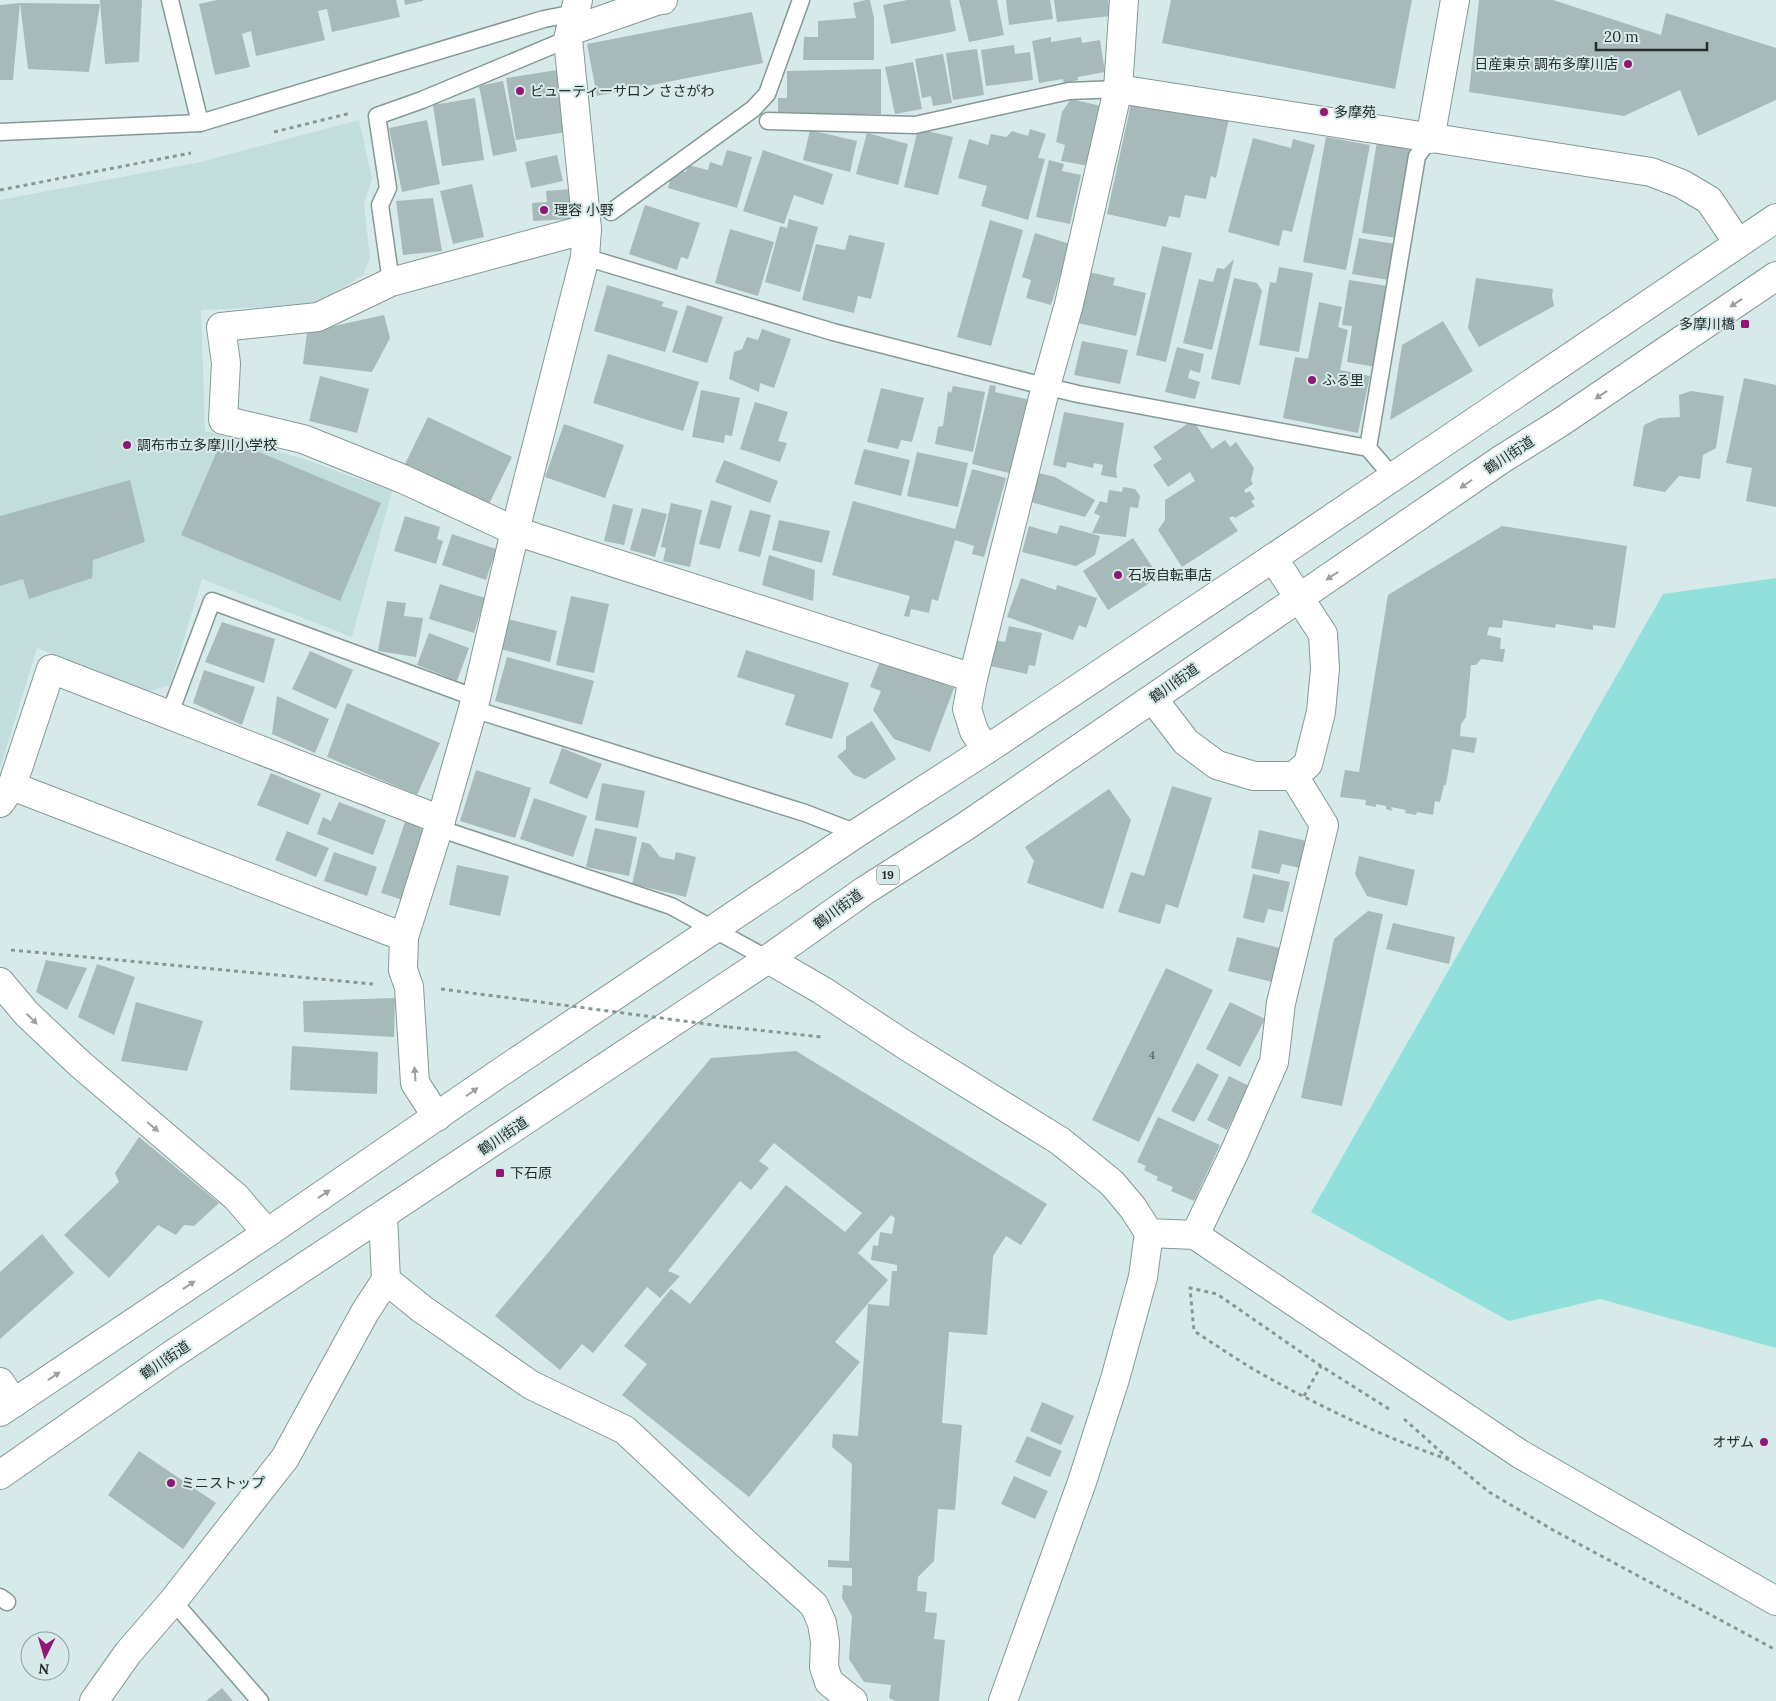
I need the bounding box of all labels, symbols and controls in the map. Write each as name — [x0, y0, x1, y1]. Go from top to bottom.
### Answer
scale bar — [1596, 20, 1707, 52]
text: 20 m — [1604, 27, 1639, 46]
place label: 日産東京 調布多摩川店 — [1474, 55, 1618, 73]
marker: 日産東京 調布多摩川店 — [1622, 58, 1634, 70]
place label: ビューティーサロン ささがわ — [530, 82, 715, 100]
marker: ビューティーサロン ささがわ — [514, 85, 526, 97]
place label: 多摩苑 — [1334, 103, 1376, 121]
marker: 多摩苑 — [1318, 106, 1330, 118]
place label: 理容 小野 — [554, 201, 614, 219]
marker: 理容 小野 — [538, 204, 550, 216]
one-way arrow — [1729, 298, 1742, 308]
place label: 多摩川橋 — [1679, 315, 1735, 333]
marker: 多摩川橋 — [1739, 318, 1751, 330]
place label: ふる里 — [1322, 371, 1364, 389]
marker: ふる里 — [1306, 374, 1318, 386]
one-way arrow — [1595, 390, 1608, 399]
street label: 鶴川街道 — [1481, 432, 1537, 478]
place label: 調布市立多摩川小学校 — [137, 436, 277, 454]
marker: 調布市立多摩川小学校 — [121, 439, 133, 451]
one-way arrow — [1459, 479, 1473, 489]
place label: 石坂自転車店 — [1128, 566, 1212, 584]
marker: 石坂自転車店 — [1112, 569, 1124, 581]
one-way arrow — [1325, 571, 1338, 581]
street label: 鶴川街道 — [1146, 660, 1202, 706]
road number: 19 — [877, 866, 899, 884]
street label: 鶴川街道 — [810, 885, 866, 933]
one-way arrow — [26, 1013, 38, 1025]
house number: 4 — [1149, 1048, 1155, 1062]
one-way arrow — [410, 1066, 418, 1082]
one-way arrow — [465, 1087, 479, 1097]
street label: 鶴川街道 — [475, 1113, 531, 1159]
one-way arrow — [147, 1121, 160, 1132]
place label: 下石原 — [510, 1164, 552, 1182]
marker: 下石原 — [494, 1167, 506, 1179]
one-way arrow — [317, 1189, 330, 1199]
one-way arrow — [182, 1280, 196, 1290]
street label: 鶴川街道 — [137, 1337, 193, 1383]
one-way arrow — [47, 1371, 61, 1381]
place label: オザム — [1712, 1433, 1754, 1451]
marker: オザム — [1758, 1436, 1770, 1448]
place label: ミニストップ — [181, 1474, 265, 1492]
marker: ミニストップ — [165, 1477, 177, 1489]
north arrow — [20, 1631, 70, 1681]
text: N — [38, 1659, 50, 1678]

